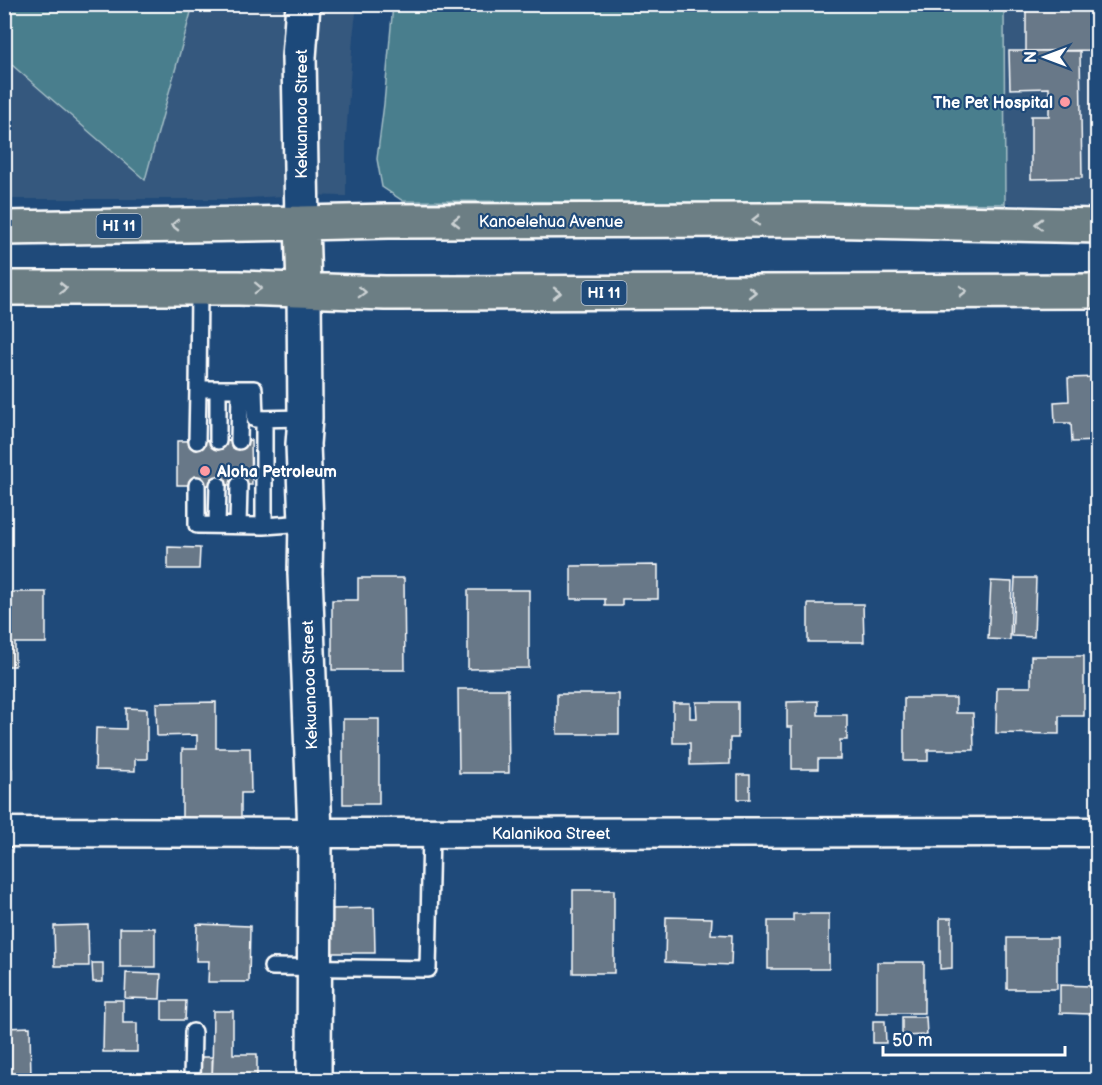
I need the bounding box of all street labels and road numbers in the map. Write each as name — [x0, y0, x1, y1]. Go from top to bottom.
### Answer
street label: Kekuanaoa Street — [293, 49, 312, 179]
street label: Kanoelehua Avenue — [479, 213, 624, 232]
road number: HI 11 — [96, 214, 142, 238]
road number: HI 11 — [582, 281, 626, 305]
street label: Kekuanaoa Street — [299, 620, 322, 750]
street label: Kalanikoa Street — [492, 825, 610, 844]

